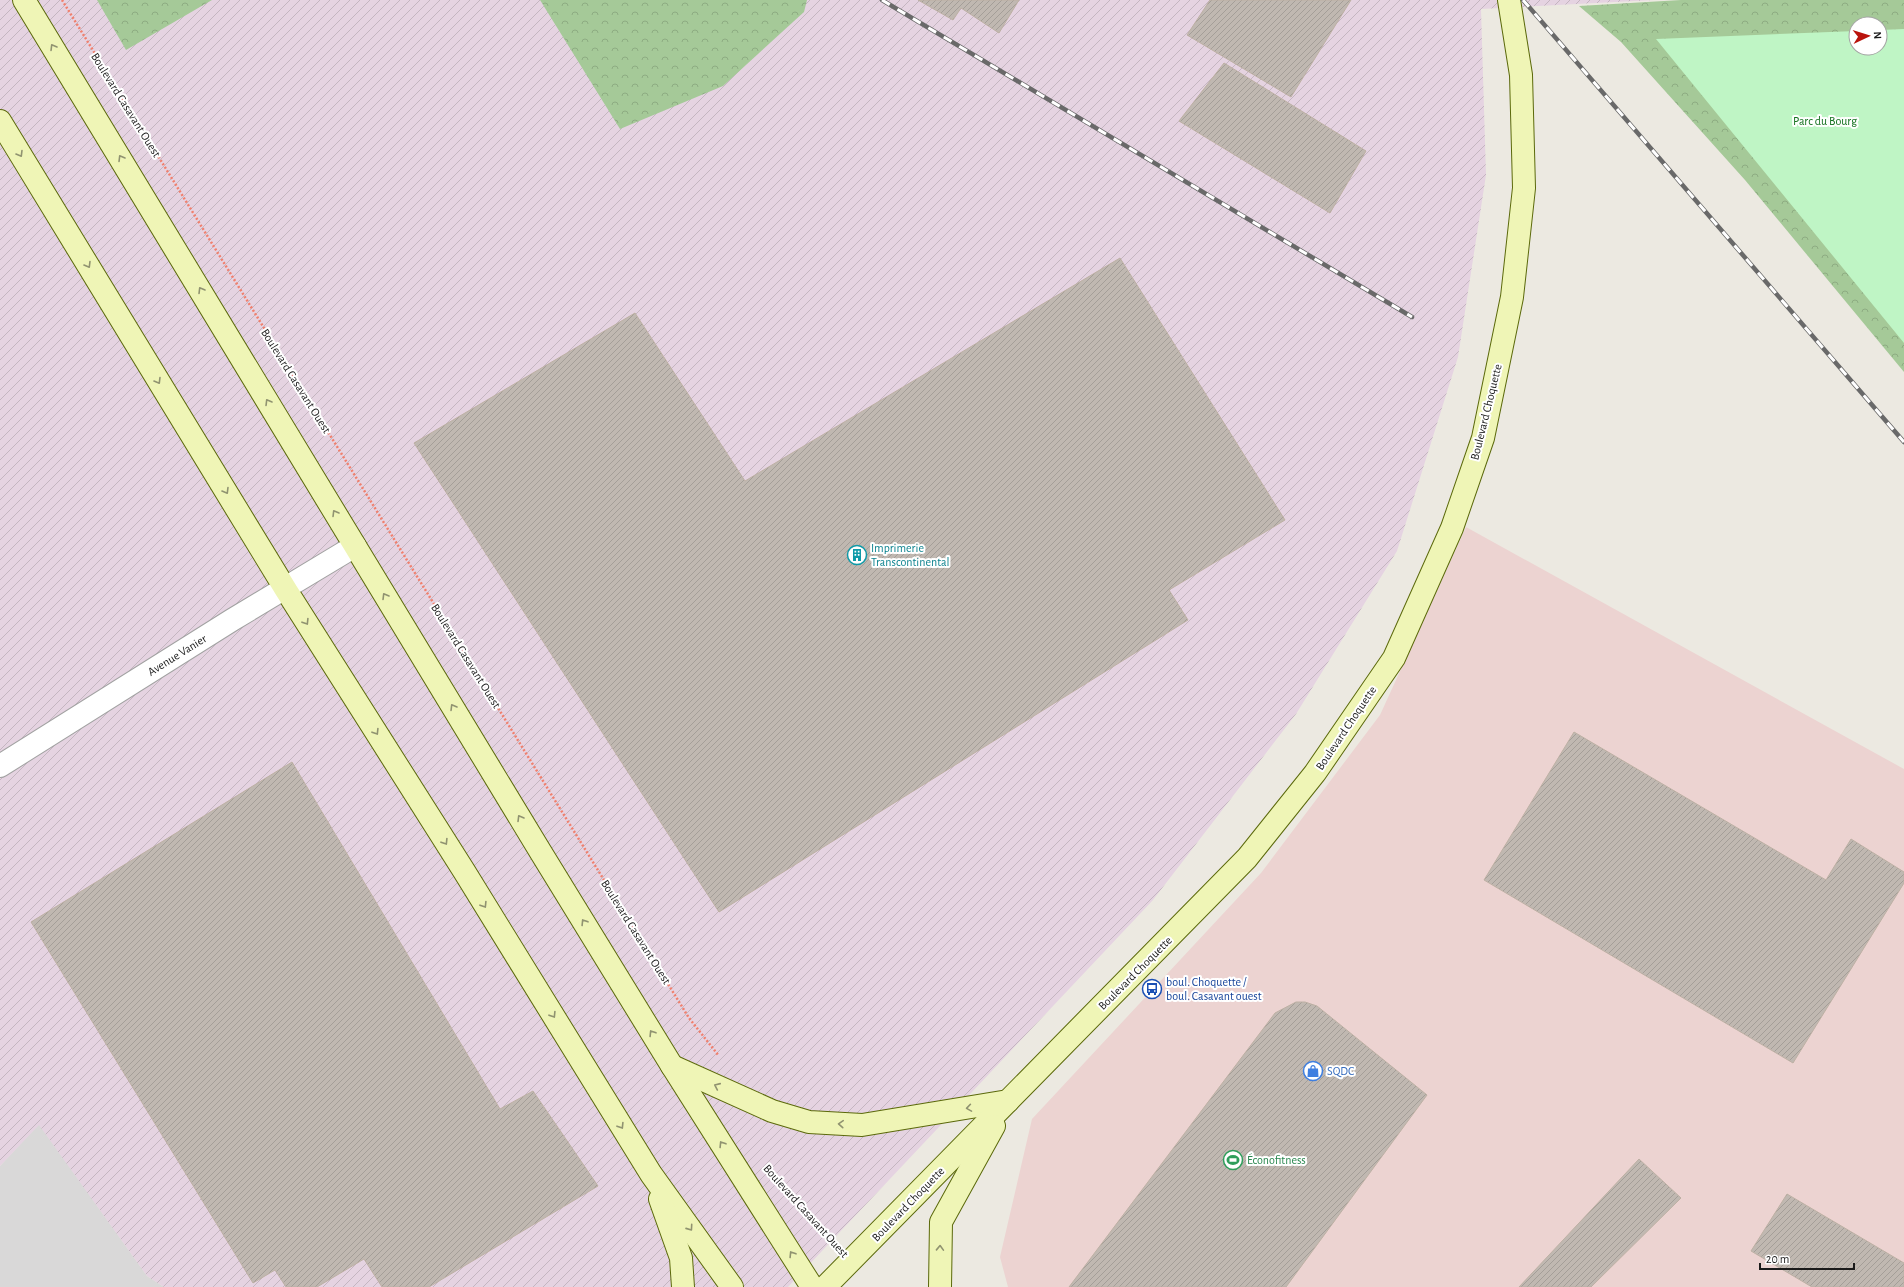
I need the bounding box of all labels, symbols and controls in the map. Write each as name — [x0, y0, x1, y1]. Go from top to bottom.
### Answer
north arrow — [1848, 16, 1888, 56]
text: N — [1872, 31, 1883, 40]
one-way arrow — [50, 44, 58, 51]
street label: Boulevard Casavant Ouest — [89, 51, 163, 159]
park label: Parc du Bourg — [1793, 115, 1857, 127]
one-way arrow — [16, 150, 23, 157]
one-way arrow — [118, 155, 125, 162]
one-way arrow — [83, 261, 90, 268]
one-way arrow — [198, 287, 205, 294]
street label: Boulevard Casavant Ouest — [259, 327, 333, 435]
street label: Boulevard Choquette — [1468, 363, 1504, 461]
one-way arrow — [153, 377, 161, 384]
one-way arrow — [265, 399, 272, 406]
one-way arrow — [221, 487, 228, 494]
one-way arrow — [332, 510, 340, 517]
place label: Imprimerie Transcontinental — [871, 542, 950, 568]
building icon: Imprimerie Transcontinental — [846, 544, 868, 566]
one-way arrow — [383, 593, 390, 600]
street label: Boulevard Casavant Ouest — [429, 602, 503, 710]
one-way arrow — [302, 618, 309, 625]
street label: Avenue Vanier — [145, 632, 209, 678]
street label: Boulevard Choquette — [1314, 684, 1378, 772]
one-way arrow — [450, 704, 457, 711]
one-way arrow — [371, 728, 379, 735]
one-way arrow — [517, 815, 525, 822]
one-way arrow — [441, 838, 448, 845]
street label: Boulevard Casavant Ouest — [599, 878, 673, 986]
one-way arrow — [480, 901, 487, 908]
one-way arrow — [581, 919, 588, 926]
street label: Boulevard Choquette — [1096, 934, 1174, 1012]
place label: boul. Choquette / boul. Casavant ouest — [1166, 976, 1262, 1002]
bus stop icon: boul. Choquette / boul. Casavant ouest — [1141, 978, 1163, 1000]
one-way arrow — [548, 1011, 555, 1018]
one-way arrow — [649, 1030, 656, 1037]
shop icon: SQDC — [1302, 1060, 1324, 1082]
place label: SQDC — [1327, 1065, 1354, 1078]
one-way arrow — [714, 1083, 722, 1091]
one-way arrow — [966, 1103, 972, 1112]
one-way arrow — [838, 1119, 844, 1128]
one-way arrow — [617, 1122, 624, 1129]
one-way arrow — [719, 1141, 727, 1148]
sports icon: Éconofitness — [1222, 1149, 1244, 1171]
place label: Éconofitness — [1247, 1153, 1306, 1166]
street label: Boulevard Casavant Ouest — [761, 1162, 851, 1260]
street label: Boulevard Choquette — [870, 1164, 946, 1244]
one-way arrow — [685, 1224, 692, 1231]
one-way arrow — [936, 1245, 945, 1251]
scale bar — [1760, 1245, 1854, 1271]
one-way arrow — [789, 1251, 796, 1258]
text: 20 m — [1766, 1253, 1789, 1265]

